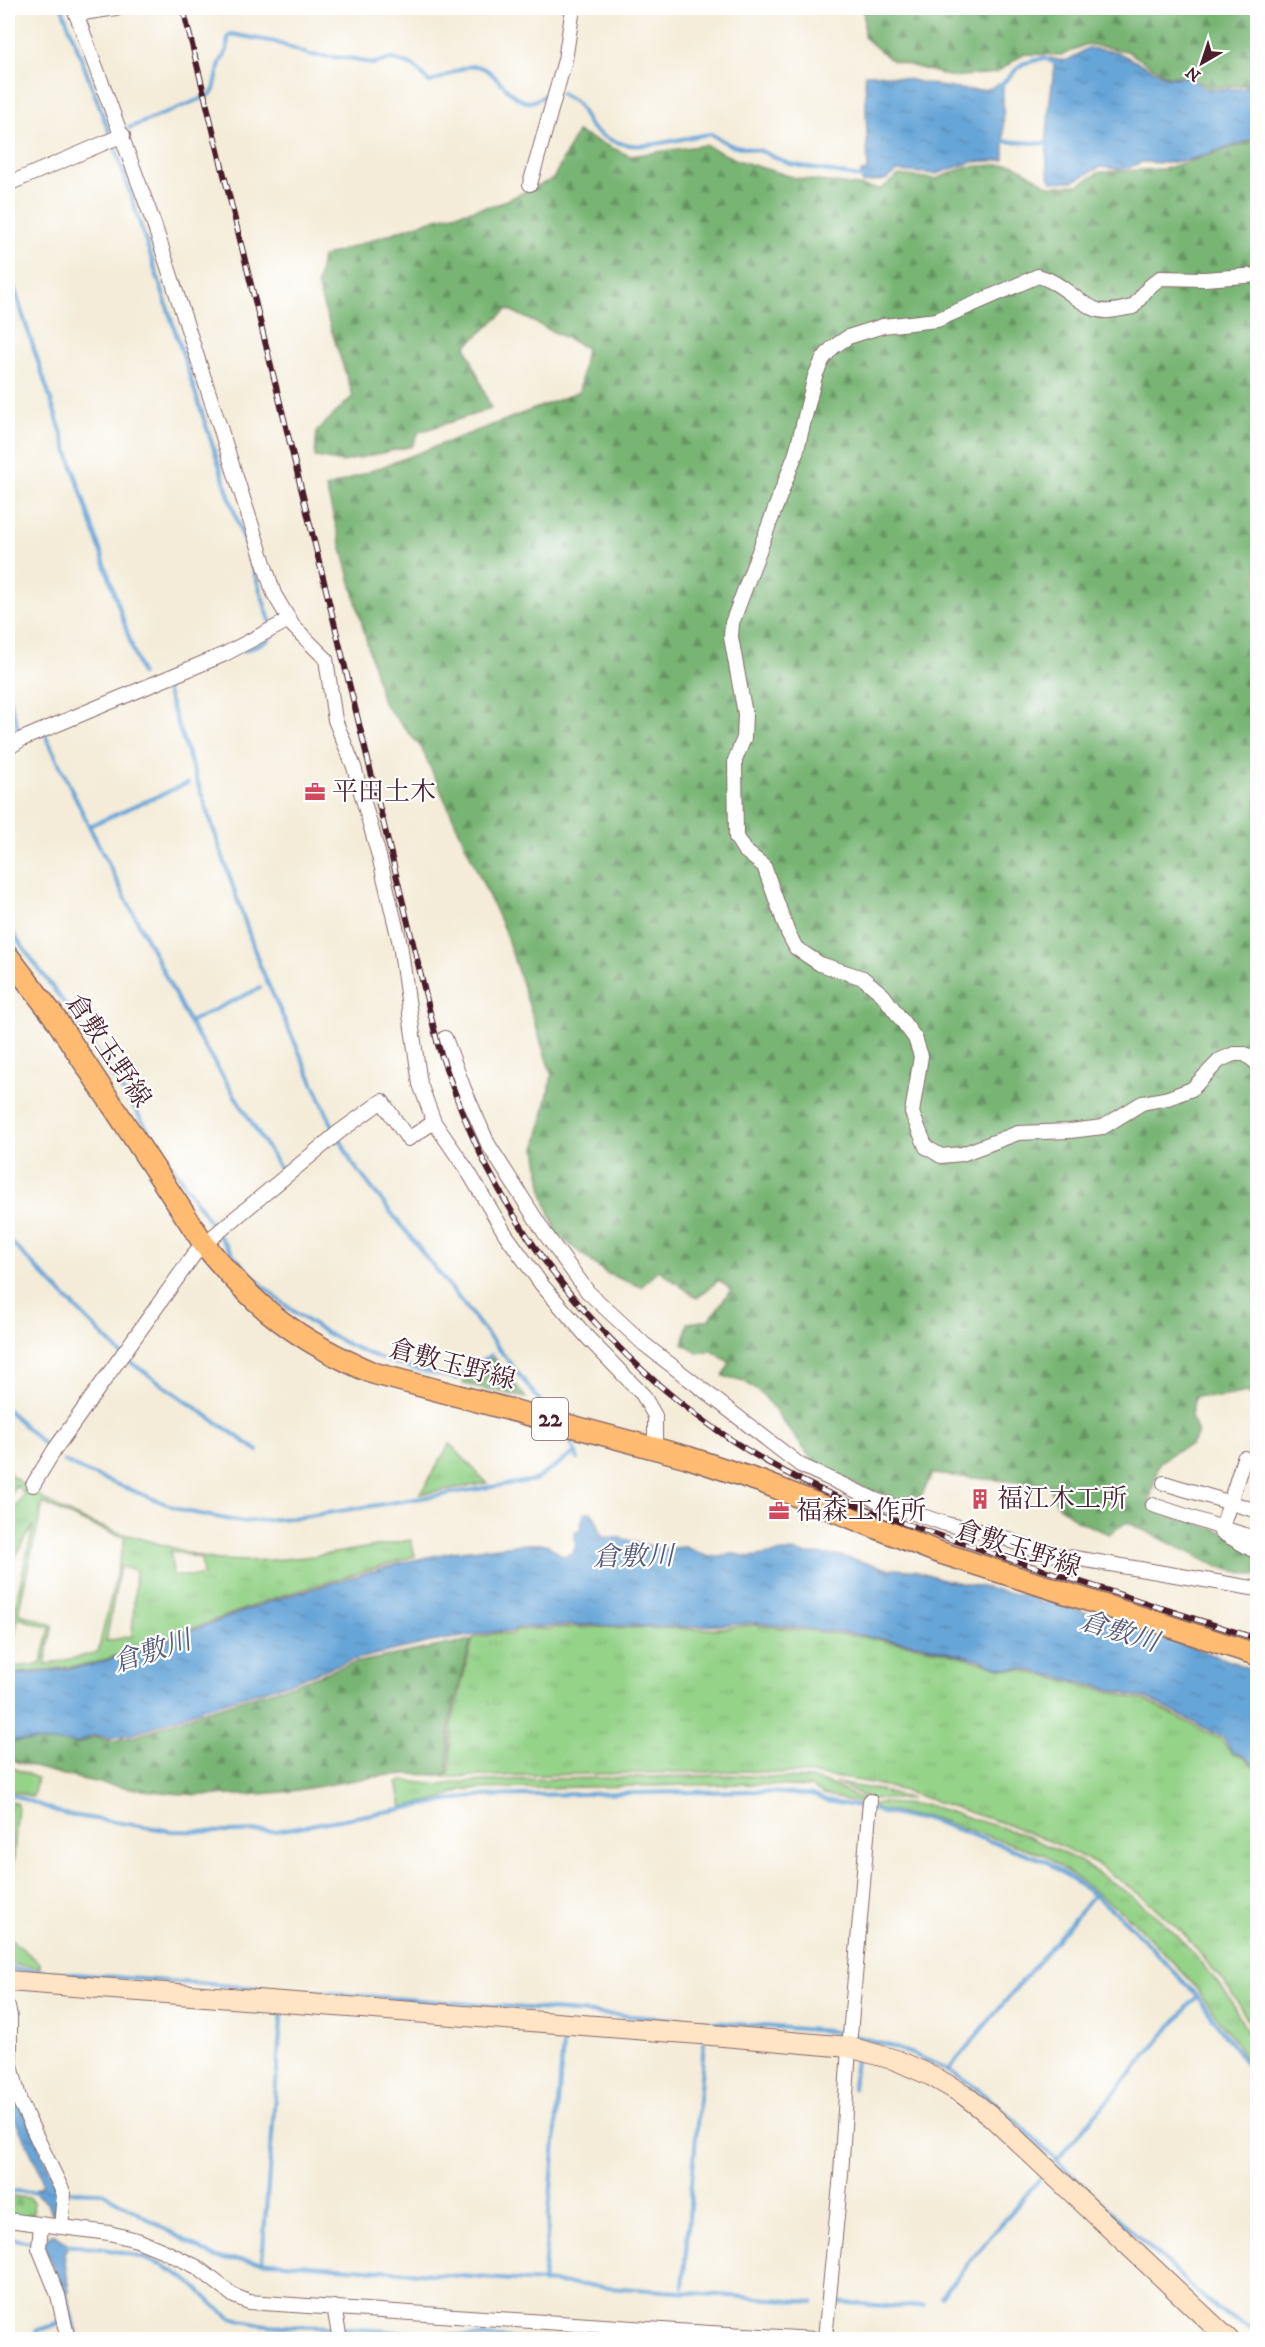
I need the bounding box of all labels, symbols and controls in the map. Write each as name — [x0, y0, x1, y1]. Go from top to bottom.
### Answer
north arrow — [1172, 33, 1232, 93]
text: N — [1182, 62, 1205, 86]
place label: 平田土木 — [332, 776, 436, 809]
office icon: 平田土木 — [303, 780, 327, 804]
street label: 倉敷玉野線 — [58, 988, 158, 1114]
street label: 倉敷玉野線 — [385, 1332, 519, 1398]
road number: 22 — [532, 1398, 568, 1440]
place label: 福江木工所 — [997, 1483, 1127, 1516]
building icon: 福江木工所 — [968, 1487, 992, 1511]
place label: 福森工作所 — [796, 1495, 926, 1528]
office icon: 福森工作所 — [767, 1499, 791, 1523]
street label: 倉敷玉野線 — [951, 1513, 1085, 1585]
water label: 倉敷川 — [592, 1539, 677, 1575]
water label: 倉敷川 — [1075, 1604, 1166, 1661]
water label: 倉敷川 — [108, 1622, 199, 1681]

